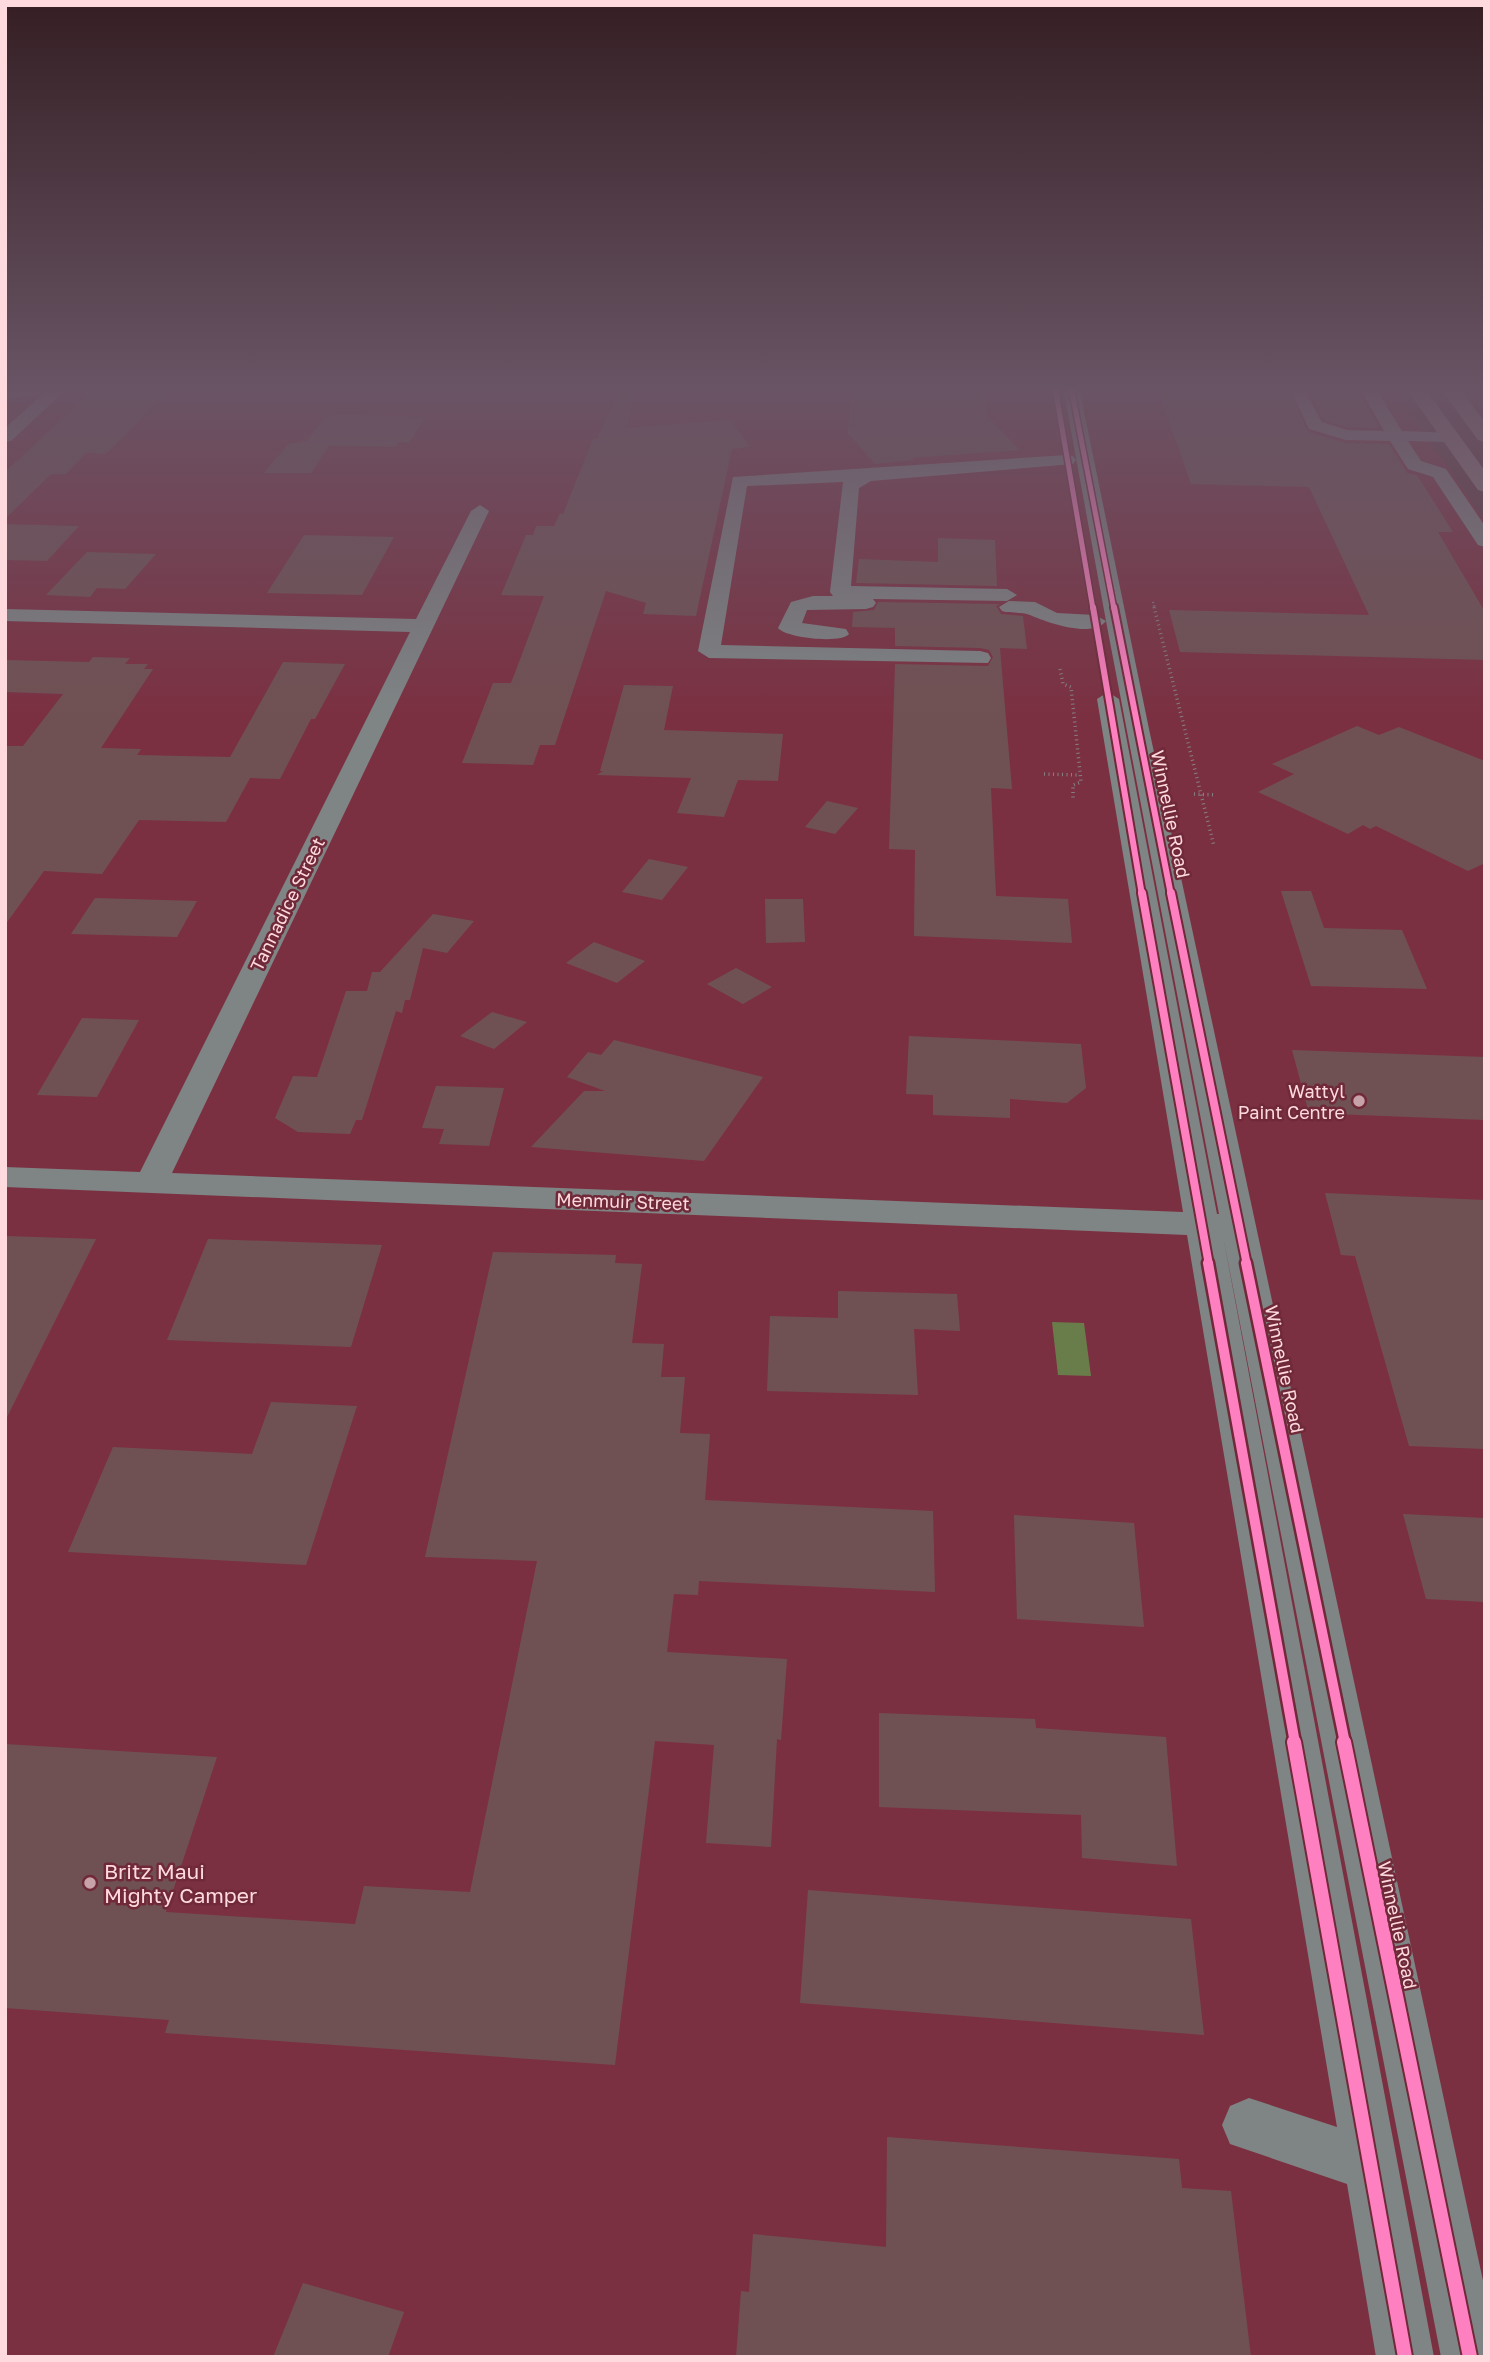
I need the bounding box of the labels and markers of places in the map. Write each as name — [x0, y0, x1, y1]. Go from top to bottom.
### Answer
place label: Wattyl Paint Centre — [1238, 1080, 1345, 1123]
marker: Wattyl Paint Centre — [1351, 1093, 1367, 1109]
place label: Britz Maui Mighty Camper — [104, 1858, 257, 1908]
marker: Britz Maui Mighty Camper — [82, 1875, 98, 1891]

